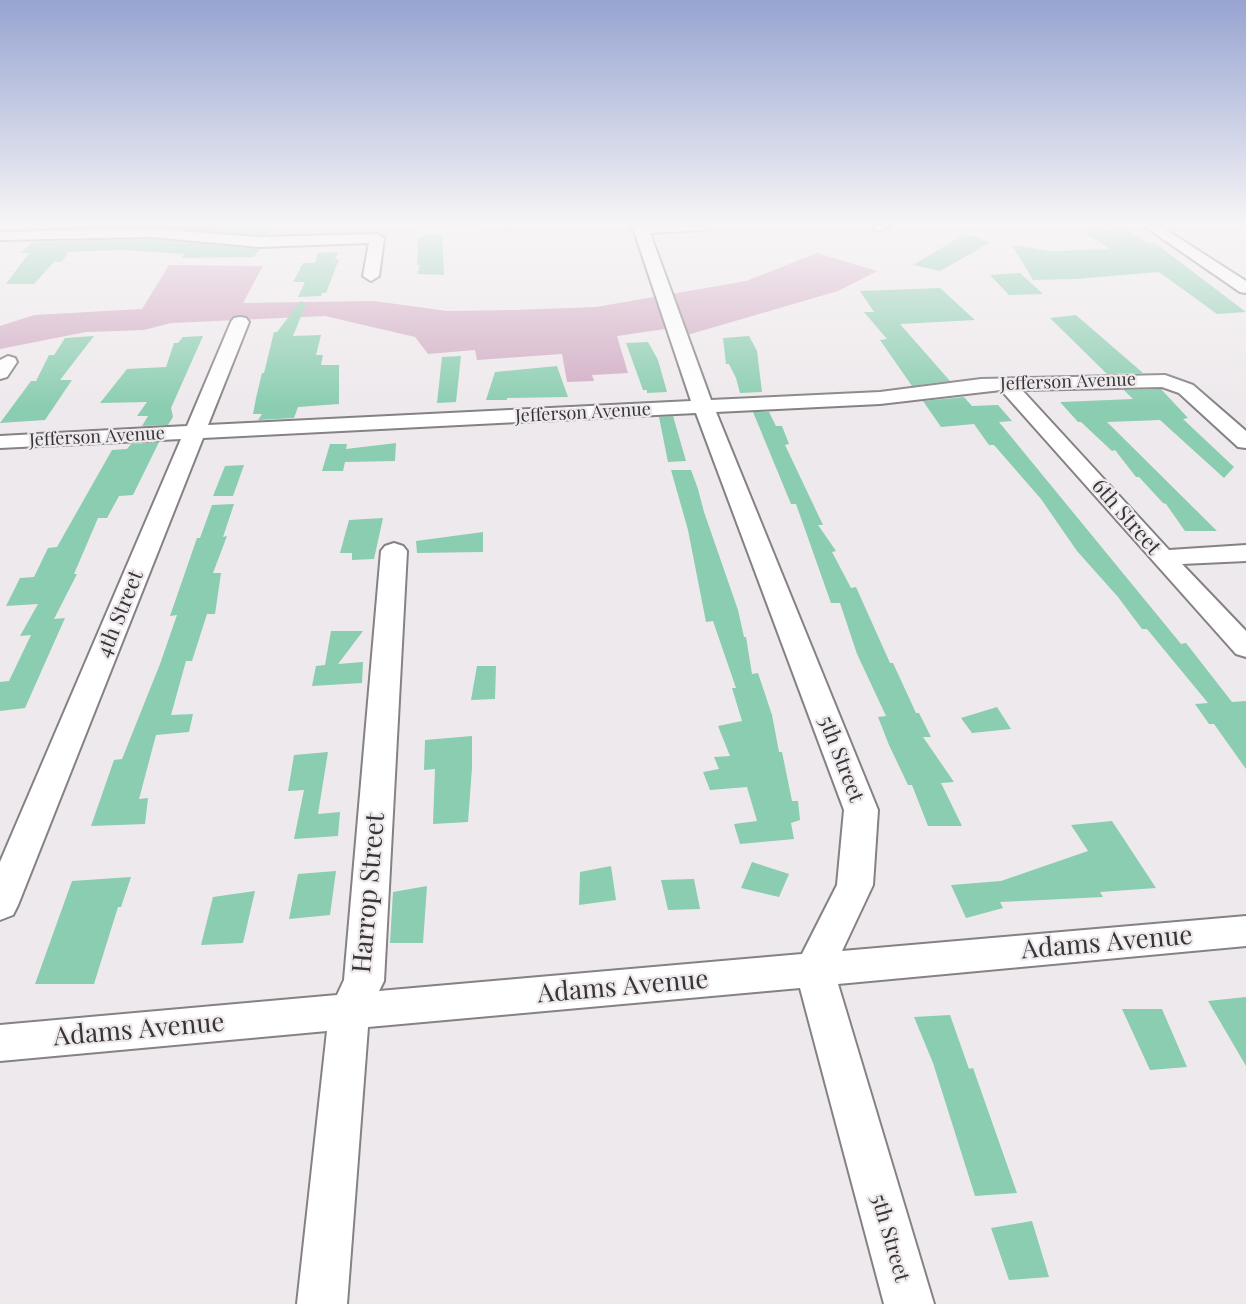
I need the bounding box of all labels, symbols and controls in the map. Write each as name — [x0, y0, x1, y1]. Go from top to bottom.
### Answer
street label: Jefferson Avenue — [1000, 369, 1136, 395]
street label: Jefferson Avenue — [515, 399, 651, 427]
street label: Jefferson Avenue — [29, 423, 165, 451]
street label: 6th Street — [1086, 474, 1166, 560]
street label: 4th Street — [91, 567, 149, 661]
street label: 5th Street — [813, 712, 869, 806]
street label: Harrop Street — [346, 812, 392, 974]
street label: Adams Avenue — [1020, 920, 1194, 966]
street label: Adams Avenue — [536, 964, 710, 1010]
street label: Adams Avenue — [52, 1007, 226, 1053]
street label: 5th Street — [865, 1191, 915, 1285]

